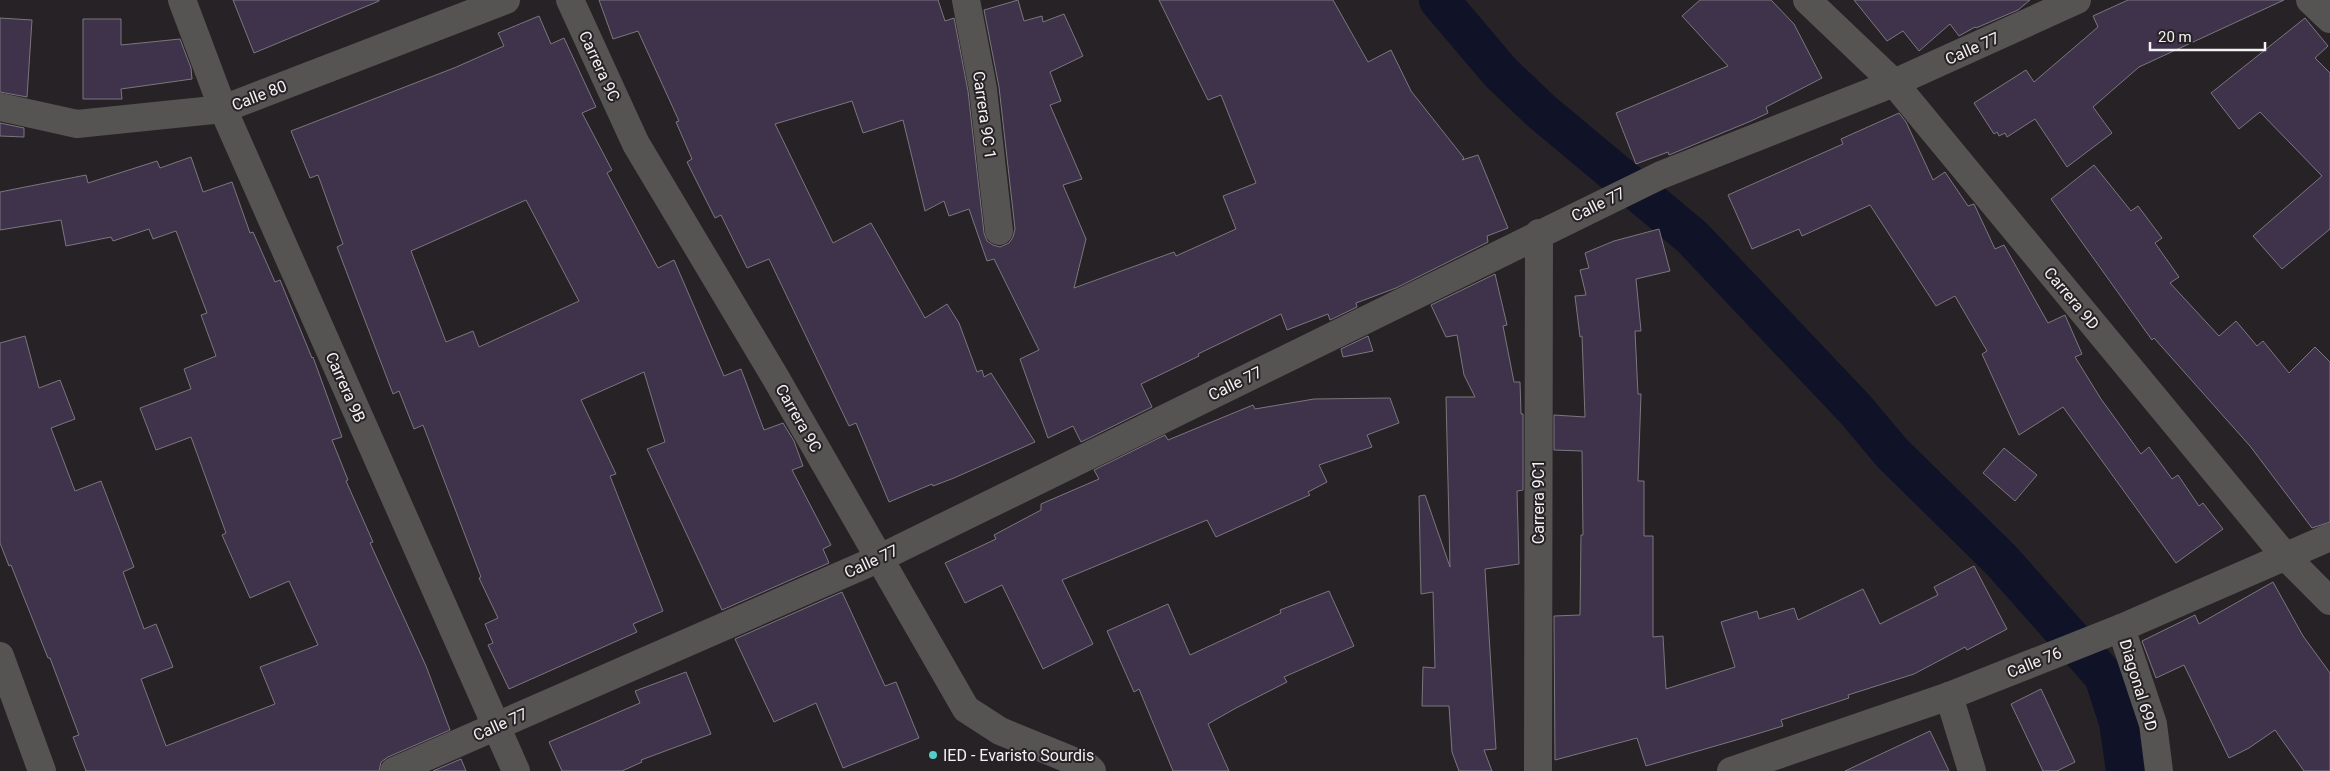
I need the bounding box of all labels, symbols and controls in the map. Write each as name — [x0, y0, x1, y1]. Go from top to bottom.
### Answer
scale bar — [2150, 20, 2265, 52]
street label: Carrera 9C — [575, 28, 624, 104]
street label: Calle 77 — [1942, 28, 2002, 69]
text: 20 m — [2158, 28, 2192, 46]
street label: Carrera 9C 1 — [969, 70, 1000, 160]
street label: Calle 80 — [229, 76, 289, 115]
street label: Calle 77 — [1568, 183, 1628, 226]
street label: Carrera 9D — [2040, 263, 2103, 333]
street label: Carrera 9B — [322, 349, 369, 425]
street label: Calle 77 — [1205, 362, 1265, 405]
street label: Carrera 9C — [771, 381, 826, 456]
street label: Carrera 9C1 — [1529, 460, 1548, 544]
street label: Calle 77 — [841, 541, 901, 582]
street label: Diagonal 69D — [2116, 637, 2162, 733]
street label: Calle 76 — [2004, 643, 2064, 682]
street label: Calle 77 — [470, 704, 530, 745]
place label: IED - Evaristo Sourdis — [943, 746, 1094, 765]
marker: IED - Evaristo Sourdis — [927, 749, 939, 761]

